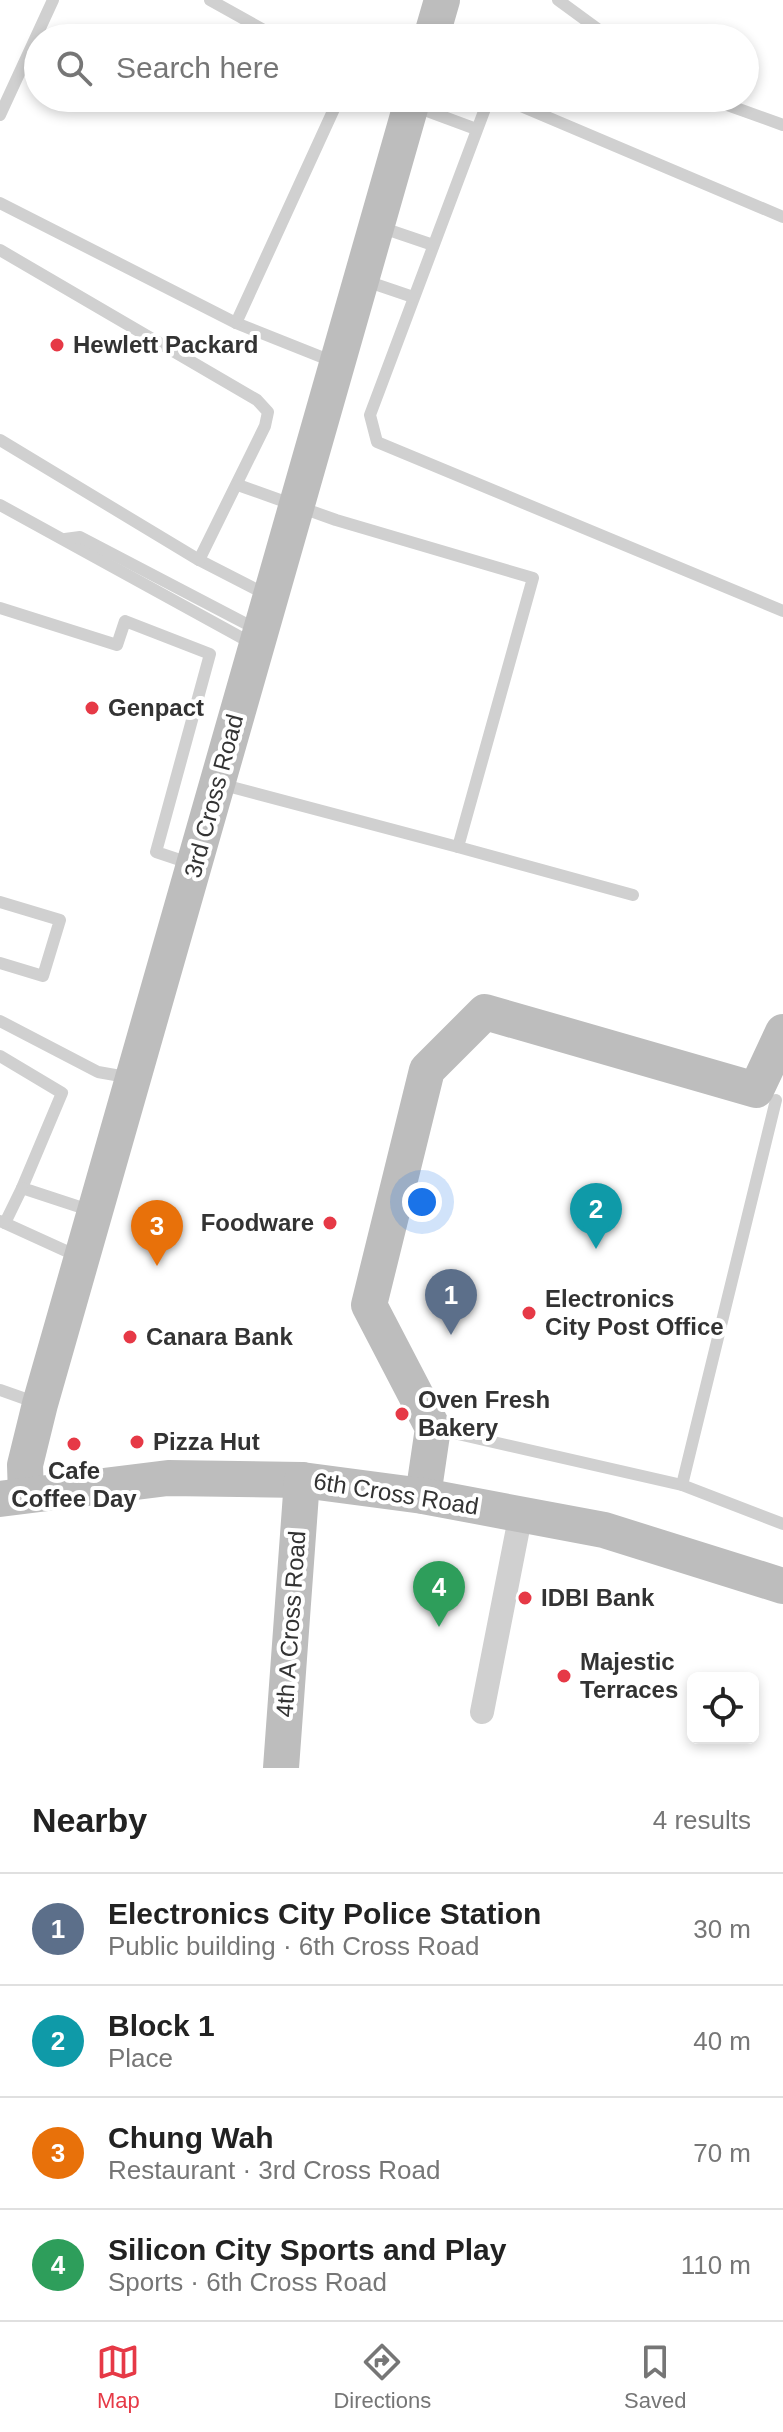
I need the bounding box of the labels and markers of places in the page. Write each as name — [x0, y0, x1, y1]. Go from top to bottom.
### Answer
place label: Hewlett Packard — [73, 331, 258, 358]
marker: Hewlett Packard — [48, 336, 66, 354]
place label: Genpact — [108, 694, 204, 721]
marker: Genpact — [83, 699, 101, 717]
pin: 2 — [570, 1183, 622, 1249]
pin: 3 — [131, 1200, 183, 1266]
place label: Foodware — [201, 1209, 314, 1236]
marker: Foodware — [321, 1214, 339, 1232]
pin: 1 — [425, 1269, 477, 1335]
place label: Electronics City Post Office — [545, 1285, 724, 1340]
marker: Electronics City Post Office — [520, 1304, 538, 1322]
place label: Canara Bank — [146, 1323, 293, 1350]
marker: Canara Bank — [121, 1328, 139, 1346]
place label: Oven Fresh Bakery — [418, 1386, 550, 1441]
marker: Oven Fresh Bakery — [393, 1405, 411, 1423]
place label: Pizza Hut — [153, 1428, 260, 1455]
marker: Pizza Hut — [128, 1433, 146, 1451]
marker: Cafe Coffee Day — [65, 1435, 83, 1453]
place label: Cafe Coffee Day — [11, 1457, 137, 1512]
pin: 4 — [413, 1561, 465, 1627]
place label: IDBI Bank — [541, 1584, 655, 1611]
marker: IDBI Bank — [516, 1589, 534, 1607]
place label: Majestic Terraces — [580, 1648, 678, 1703]
marker: Majestic Terraces — [555, 1667, 573, 1685]

